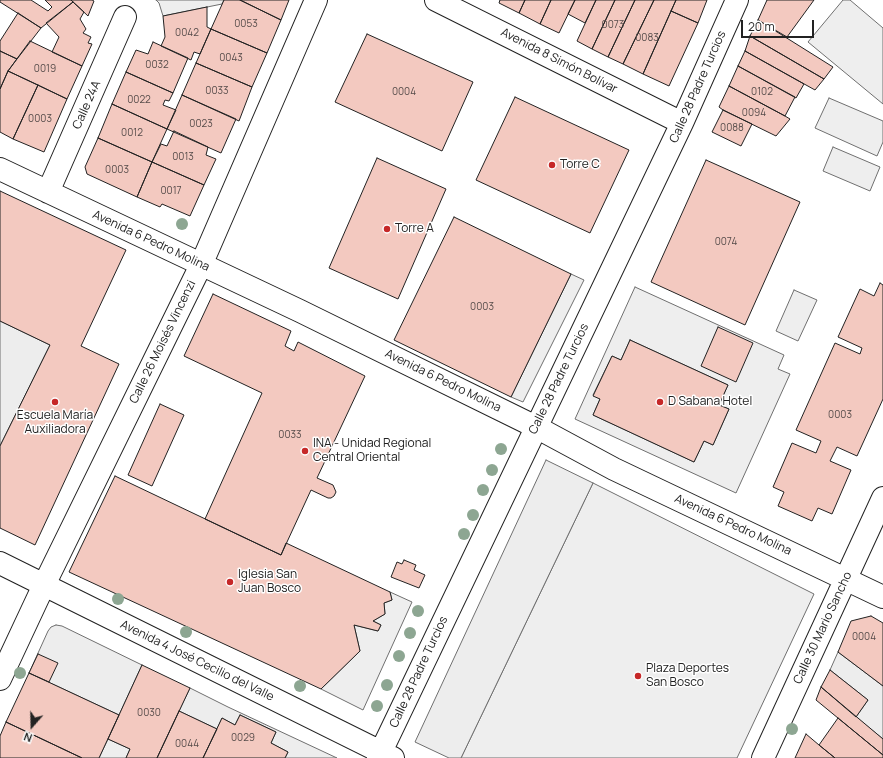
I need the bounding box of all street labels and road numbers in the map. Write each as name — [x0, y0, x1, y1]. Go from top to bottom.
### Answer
street label: Avenida 8 Simón Bolívar — [498, 25, 620, 97]
street label: Calle 28 Padre Turcios — [667, 29, 729, 145]
street label: Calle 24A — [70, 78, 104, 132]
street label: Avenida 6 Pedro Molina — [90, 208, 212, 274]
street label: Calle 26 Moisés Vincenzi — [127, 278, 199, 406]
street label: Calle 28 Padre Turcios — [526, 321, 592, 437]
street label: Avenida 6 Pedro Molina — [383, 347, 503, 415]
street label: Avenida 6 Pedro Molina — [672, 492, 794, 558]
street label: Calle 30 Mario Sancho — [791, 570, 855, 686]
street label: Calle 28 Padre Turcios — [387, 614, 451, 730]
street label: Avenida 4 José Cecilio del Valle — [118, 617, 276, 705]

